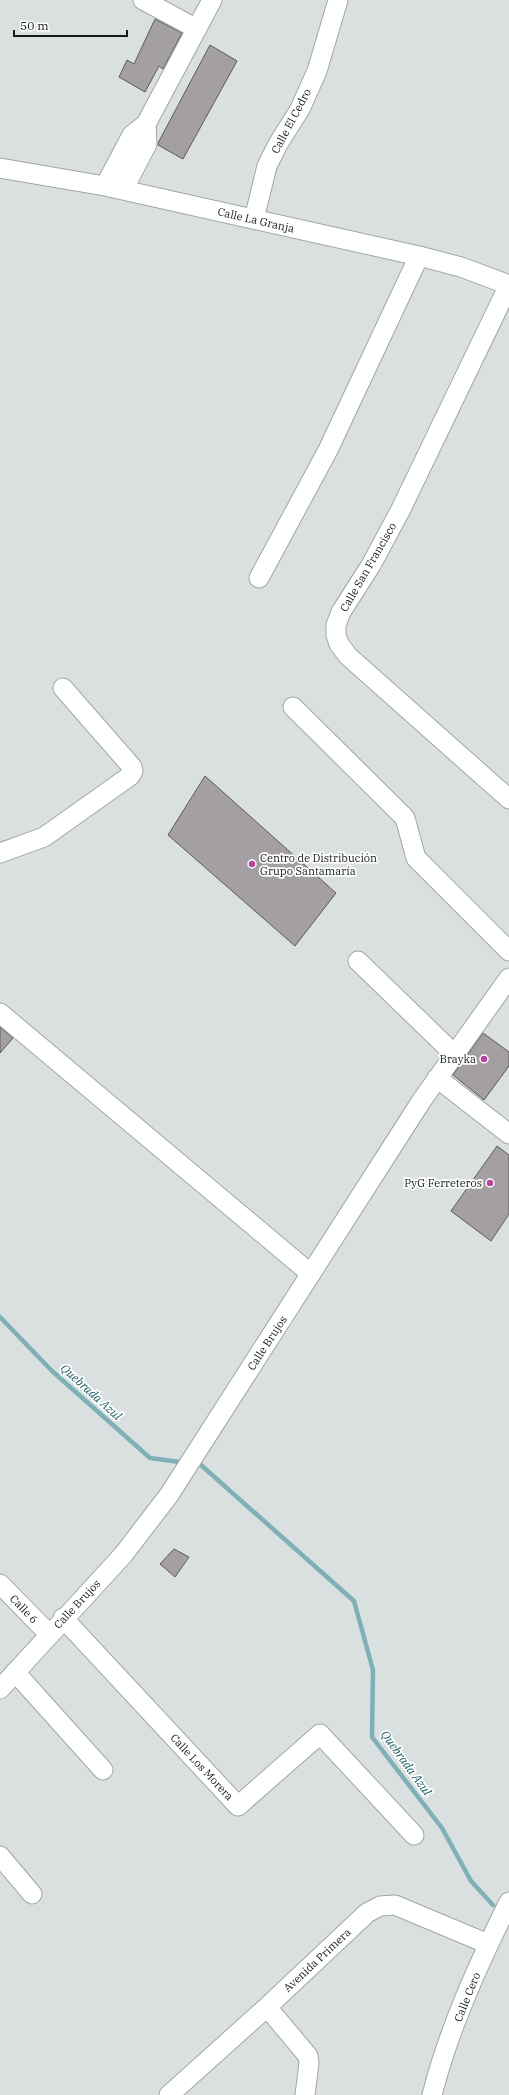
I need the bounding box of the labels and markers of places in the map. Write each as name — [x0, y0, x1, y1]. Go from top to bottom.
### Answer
place label: Centro de Distribución Grupo Santamaría — [260, 851, 377, 878]
marker: Centro de Distribución Grupo Santamaría — [247, 859, 257, 869]
place label: Brayka — [440, 1052, 476, 1066]
marker: Brayka — [479, 1054, 489, 1064]
place label: PyG Ferreteros — [404, 1176, 482, 1190]
marker: PyG Ferreteros — [485, 1178, 495, 1188]

